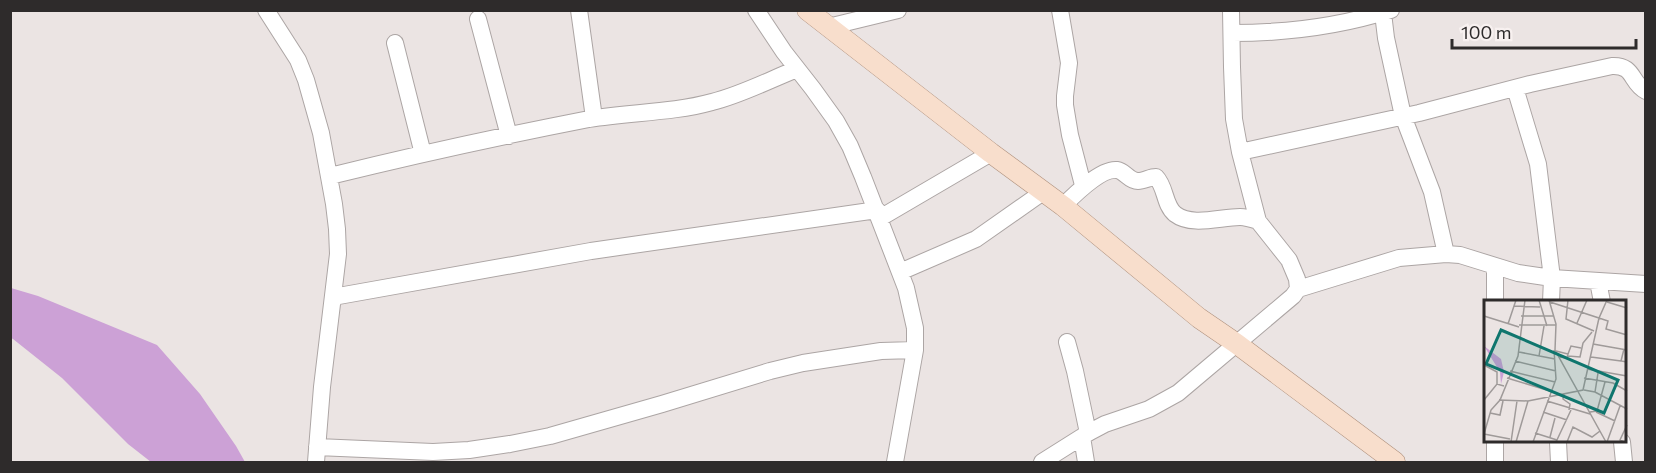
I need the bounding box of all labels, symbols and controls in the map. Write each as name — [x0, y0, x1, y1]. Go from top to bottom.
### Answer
scale bar — [1452, 12, 1636, 50]
text: 100 m — [1461, 21, 1511, 43]
inset map — [1484, 300, 1626, 443]

